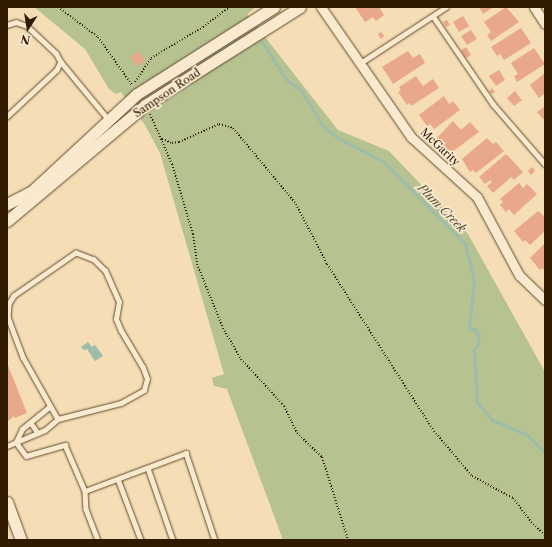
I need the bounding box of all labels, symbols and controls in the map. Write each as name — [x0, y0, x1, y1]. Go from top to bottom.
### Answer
north arrow — [8, 8, 48, 48]
text: N — [19, 32, 32, 48]
street label: Sampson Road — [131, 66, 203, 120]
street label: McGarity — [417, 125, 463, 169]
water label: Plum Creek — [415, 181, 469, 235]

